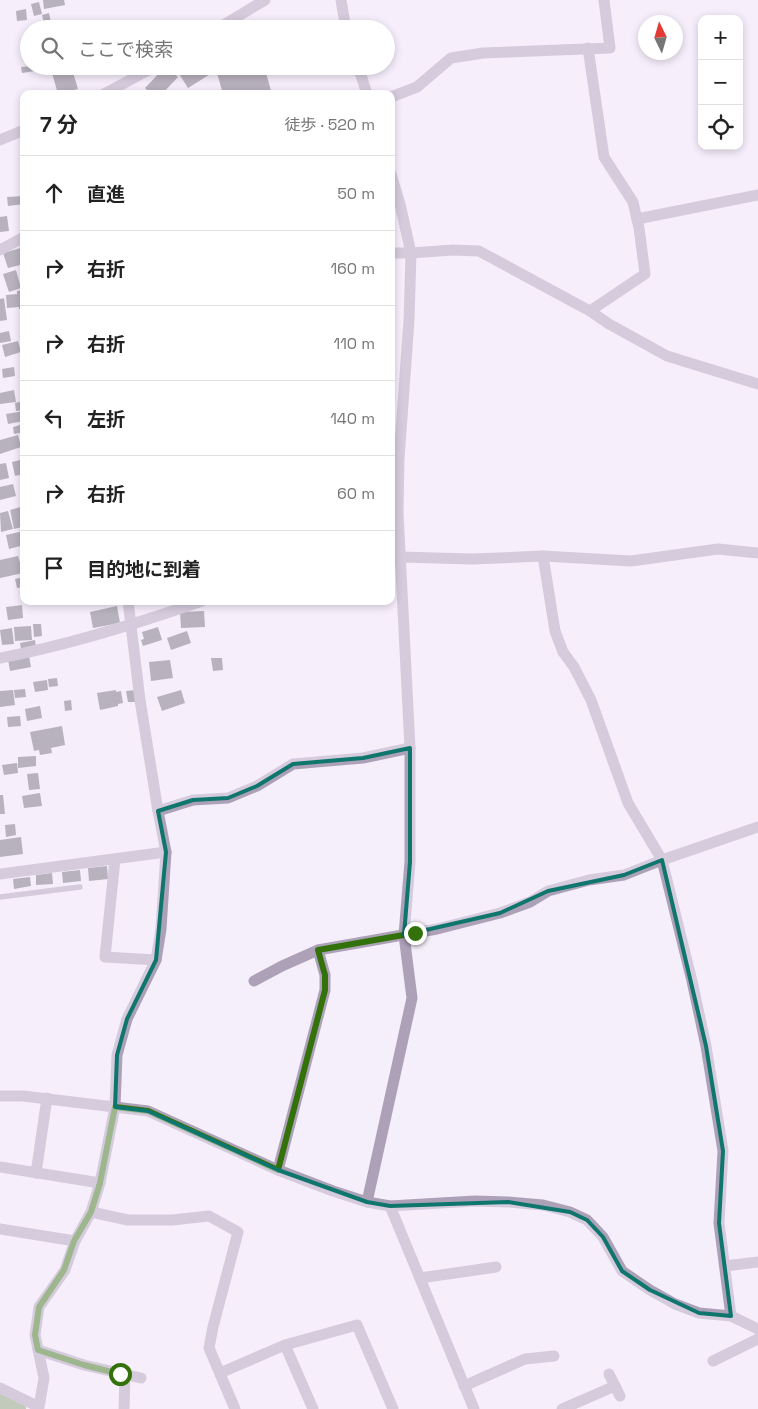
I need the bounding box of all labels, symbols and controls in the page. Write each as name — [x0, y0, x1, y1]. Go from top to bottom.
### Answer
north arrow — [638, 15, 683, 60]
map controls — [698, 15, 743, 150]
button: + — [698, 15, 743, 60]
search box — [20, 20, 395, 75]
icon: search — [38, 34, 66, 62]
text: ここで検索 — [78, 37, 173, 62]
button: − — [698, 60, 743, 105]
button: locate — [698, 105, 743, 150]
text: 7 分 — [40, 111, 78, 138]
text: 徒歩 · 520 m — [285, 114, 375, 135]
icon: ahead — [40, 179, 68, 207]
text: 直進 — [87, 182, 125, 207]
text: 50 m — [337, 183, 375, 204]
icon: right — [40, 254, 68, 282]
text: 右折 — [87, 257, 125, 282]
text: 160 m — [330, 258, 375, 279]
icon: right — [40, 329, 68, 357]
text: 右折 — [87, 332, 125, 357]
text: 110 m — [333, 333, 375, 354]
icon: left — [40, 404, 68, 432]
text: 左折 — [87, 407, 125, 432]
text: 140 m — [330, 408, 375, 429]
icon: right — [40, 479, 68, 507]
text: 右折 — [87, 482, 125, 507]
text: 60 m — [337, 483, 375, 504]
icon: arrive — [40, 554, 68, 582]
text: 目的地に到着 — [87, 557, 201, 582]
route end — [404, 922, 427, 945]
route start — [109, 1363, 132, 1386]

